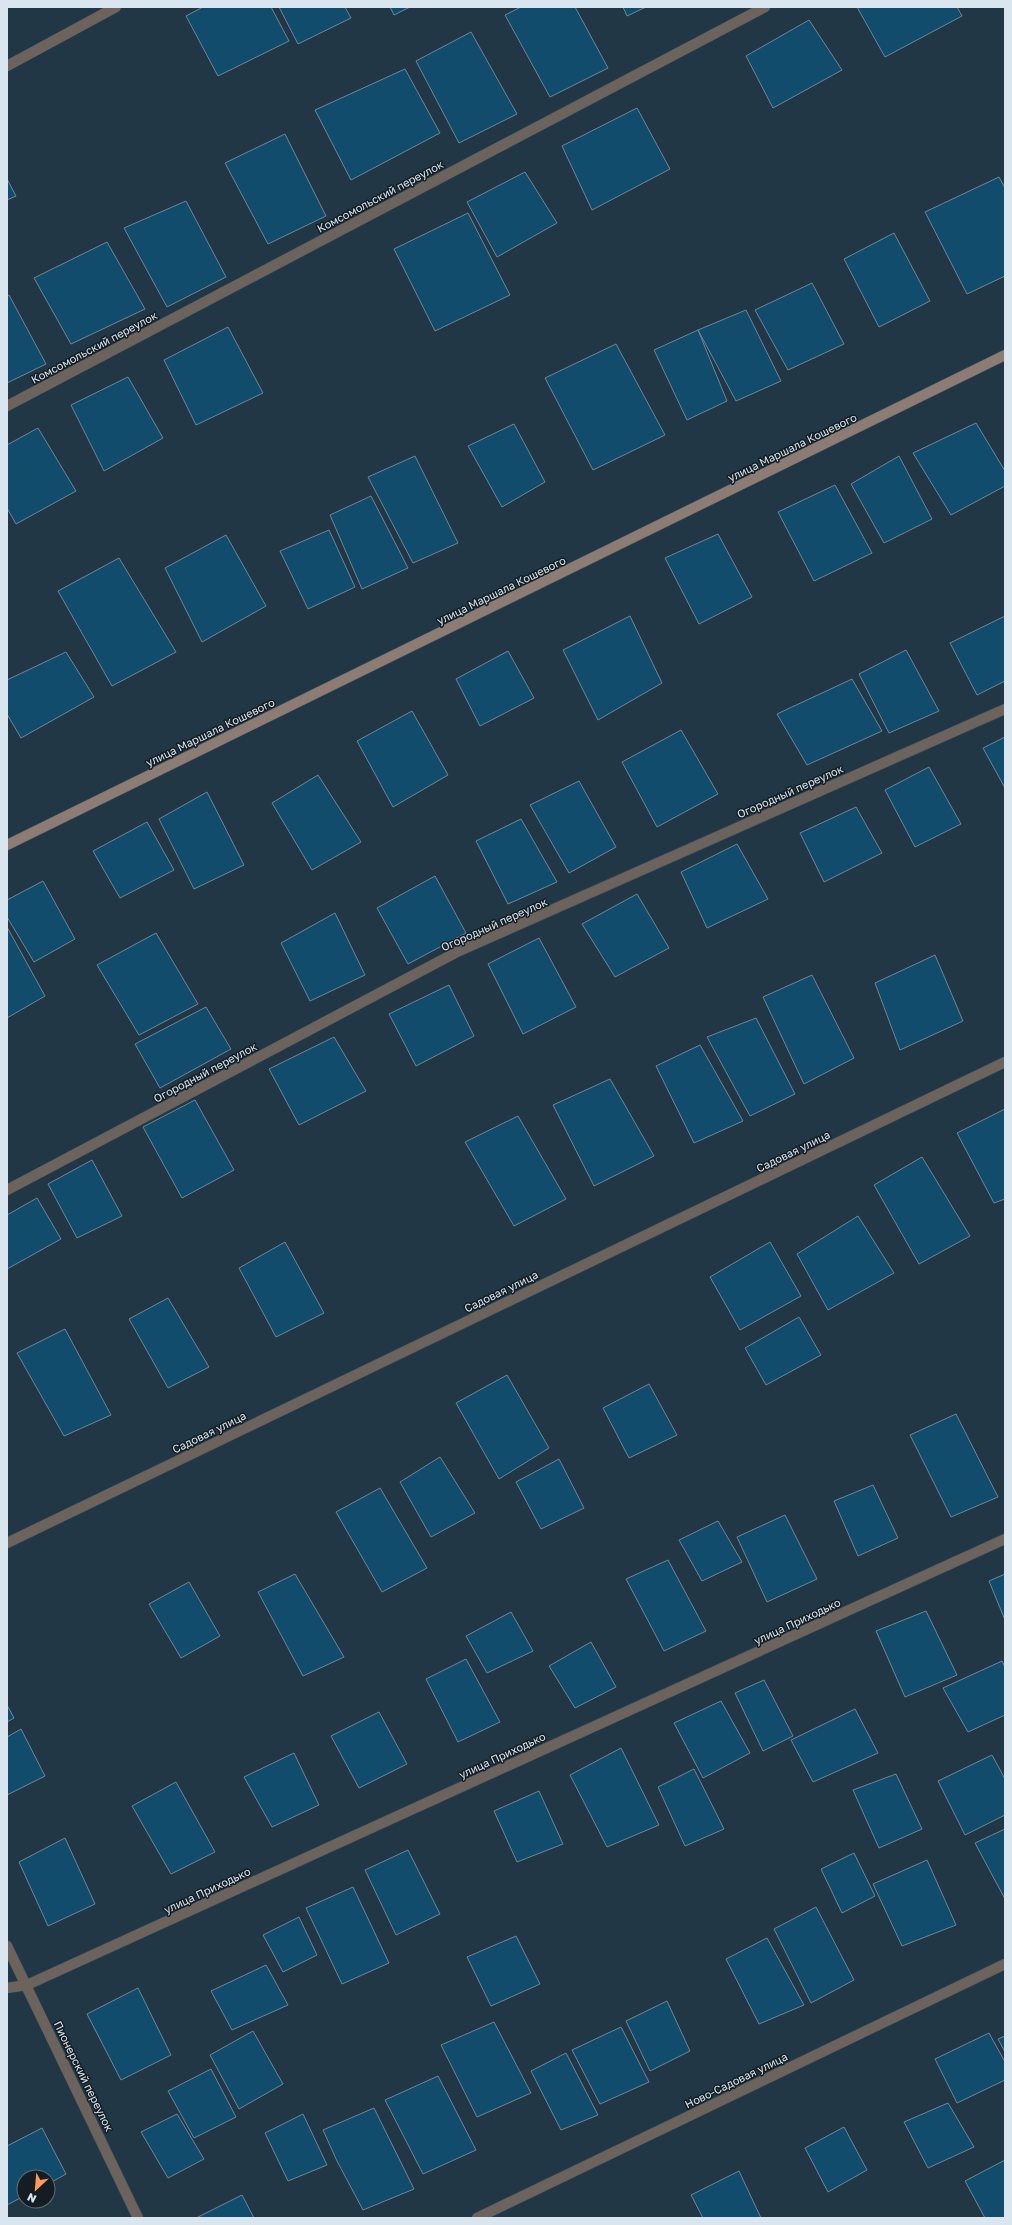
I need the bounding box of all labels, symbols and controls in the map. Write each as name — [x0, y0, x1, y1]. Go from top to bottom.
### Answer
street label: Комсомольский переулок — [315, 157, 446, 235]
street label: Комсомольский переулок — [29, 308, 160, 386]
street label: улица Маршала Кошевого — [725, 410, 859, 484]
street label: улица Маршала Кошевого — [434, 553, 568, 627]
street label: улица Маршала Кошевого — [143, 695, 277, 769]
street label: Огородный переулок — [735, 761, 846, 820]
street label: Огородный переулок — [439, 894, 550, 953]
street label: Огородный переулок — [151, 1039, 259, 1105]
street label: Садовая улица — [754, 1127, 832, 1175]
street label: Садовая улица — [462, 1267, 540, 1315]
street label: Садовая улица — [170, 1408, 248, 1456]
street label: улица Приходько — [752, 1595, 843, 1647]
street label: улица Приходько — [457, 1729, 548, 1781]
street label: улица Приходько — [162, 1864, 253, 1916]
street label: Пионерский переулок — [52, 2019, 117, 2134]
street label: Ново-Садовая улица — [683, 2049, 789, 2111]
north arrow — [16, 2169, 56, 2209]
text: N — [25, 2191, 38, 2206]

